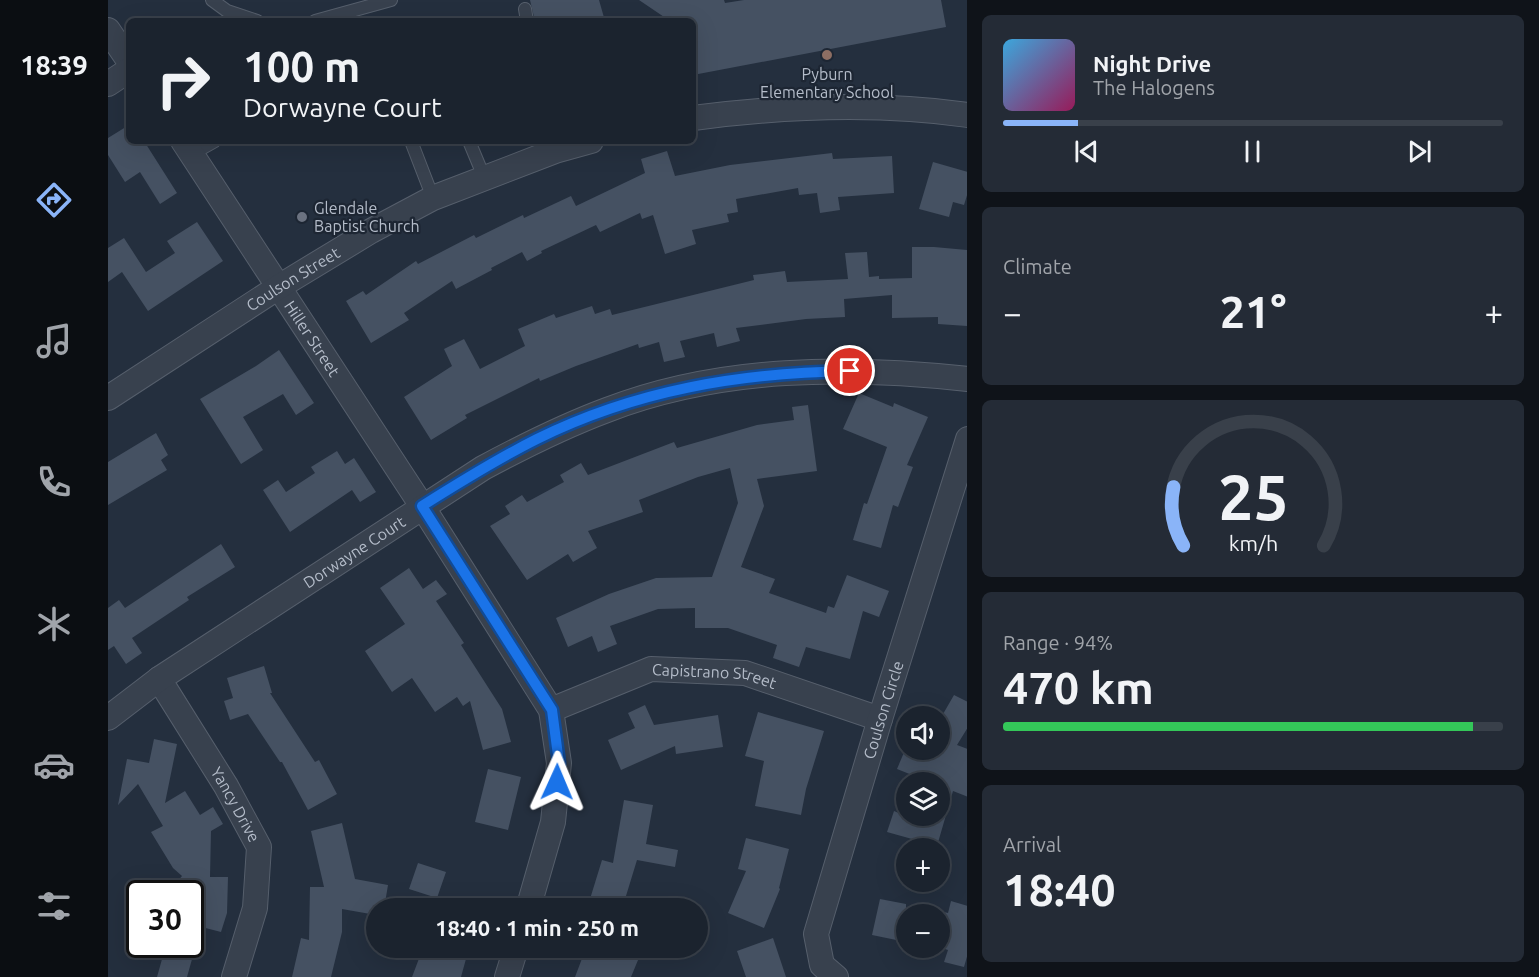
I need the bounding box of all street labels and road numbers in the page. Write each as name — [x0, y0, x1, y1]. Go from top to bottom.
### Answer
street label: Coulson Street — [243, 243, 343, 315]
street label: Hiller Street — [281, 297, 344, 380]
street label: Dorwayne Court — [300, 512, 409, 592]
street label: Coulson Circle — [860, 658, 907, 761]
street label: Capistrano Street — [652, 660, 780, 692]
street label: Yancy Drive — [207, 764, 264, 845]

